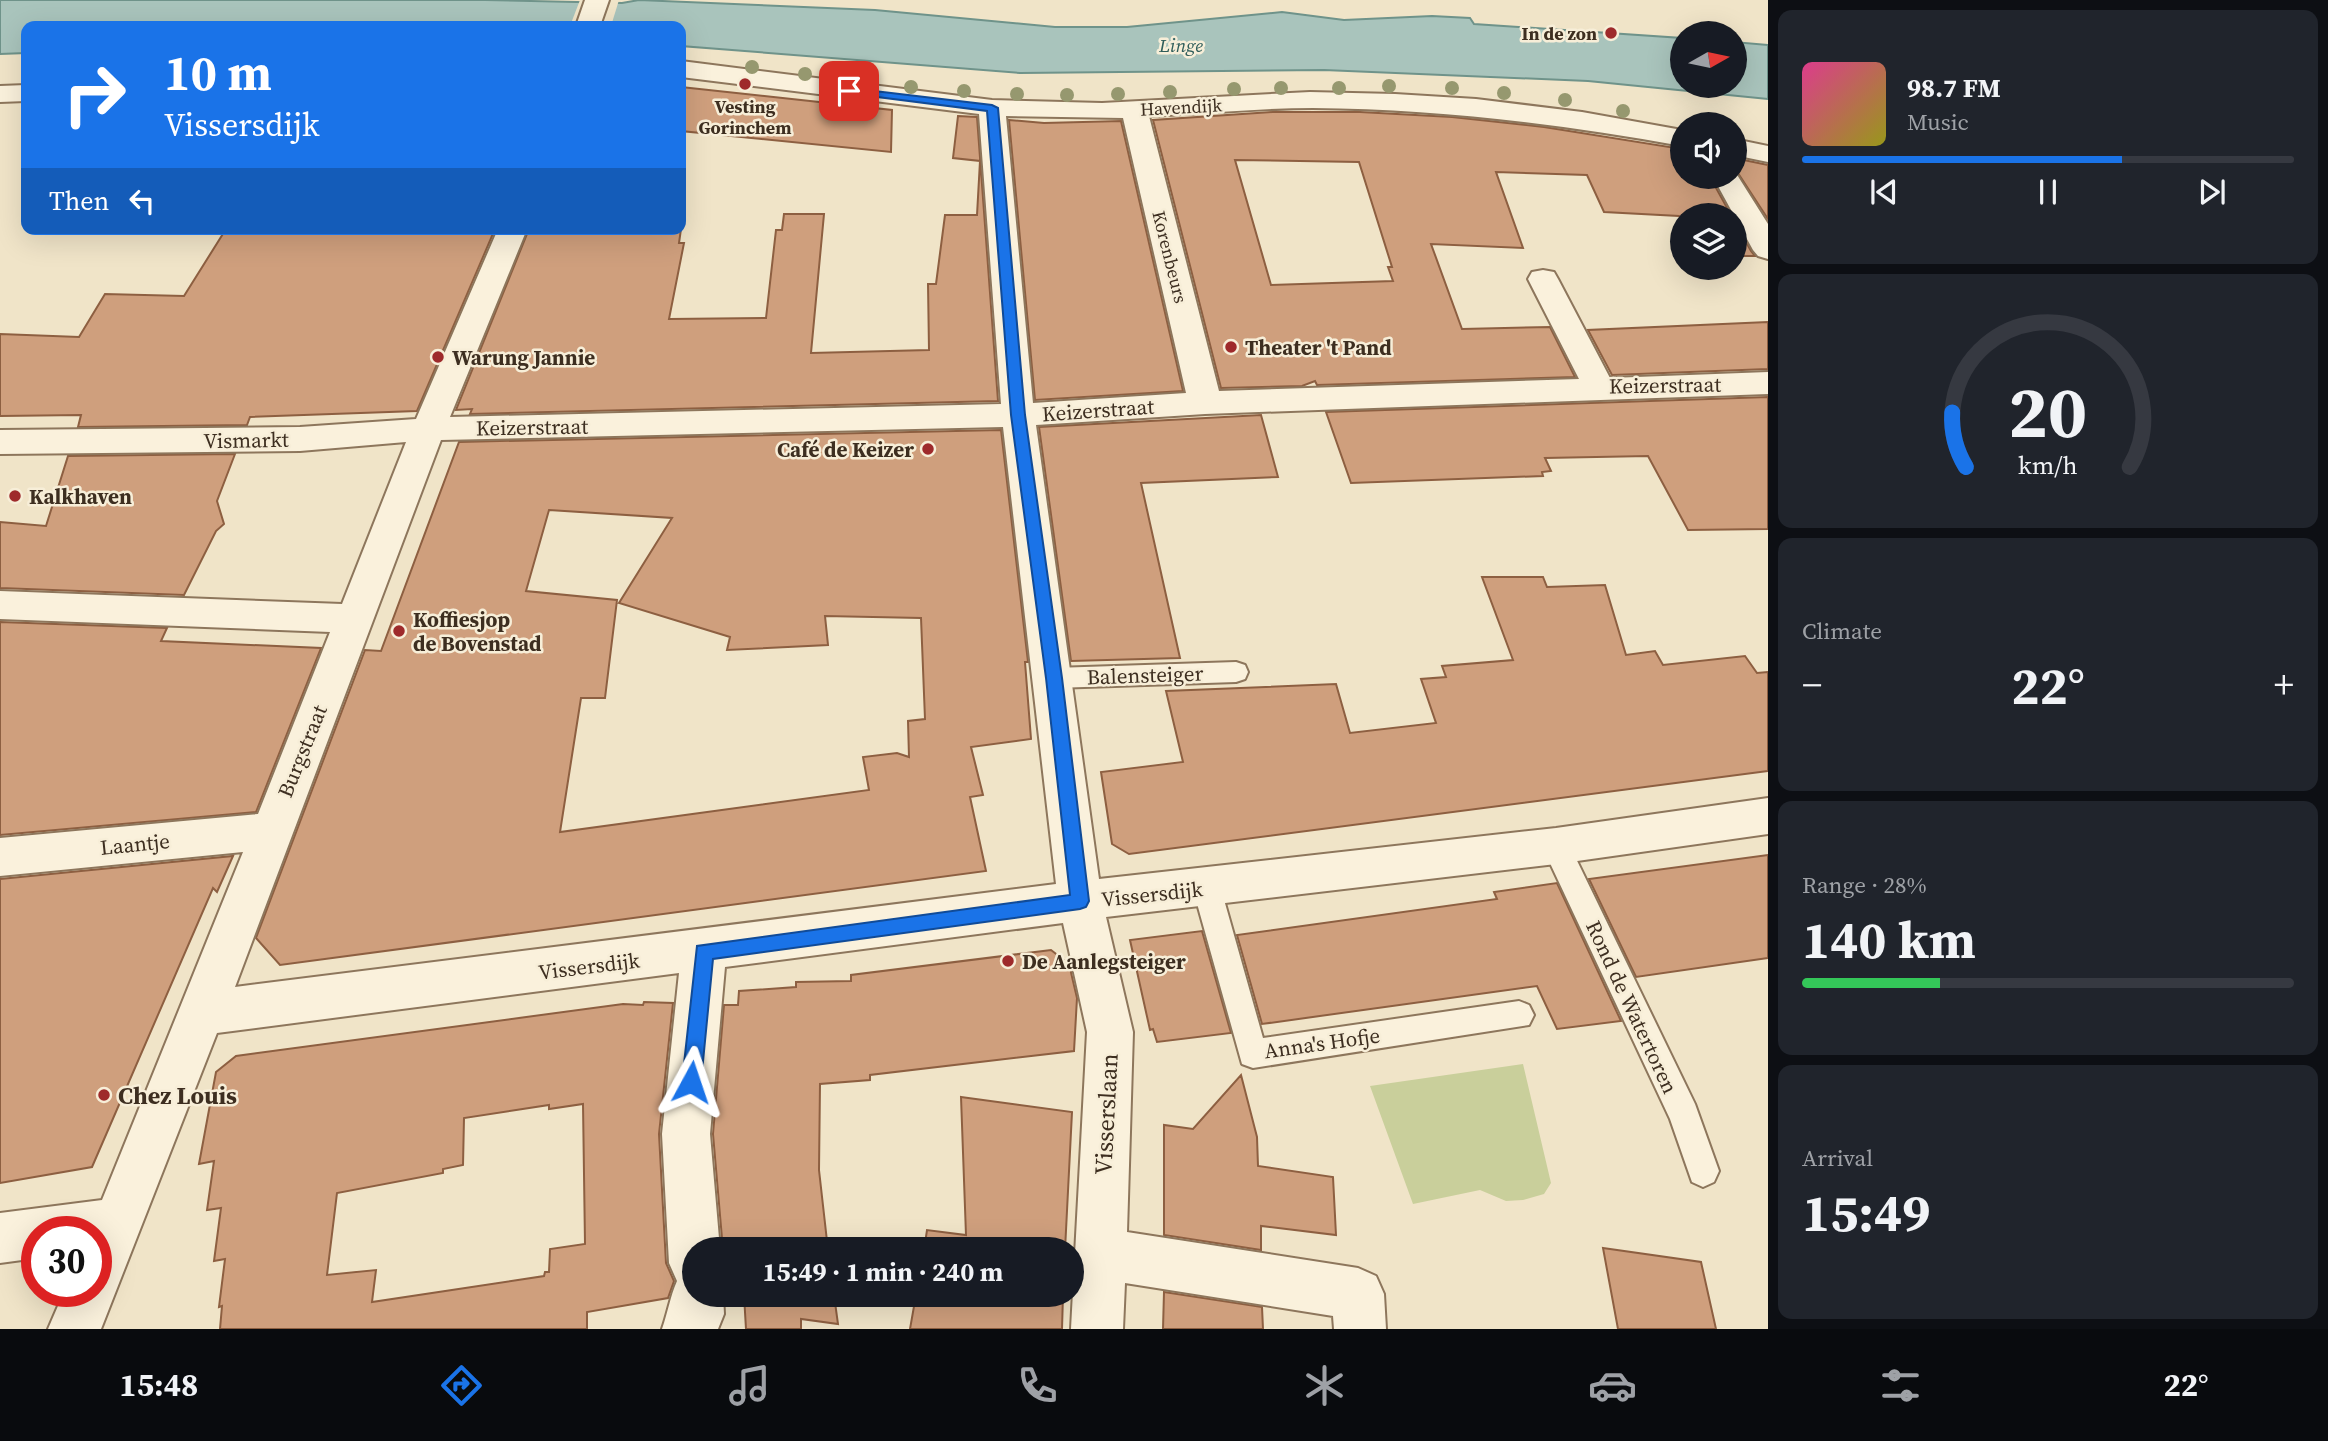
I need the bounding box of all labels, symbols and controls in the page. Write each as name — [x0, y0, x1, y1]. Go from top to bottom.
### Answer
place label: In de zon — [1522, 21, 1597, 46]
north arrow — [1670, 21, 1746, 98]
map controls — [1670, 21, 1747, 280]
marker: In de zon — [1603, 25, 1619, 41]
water label: Linge — [1158, 32, 1203, 58]
text: 10 m — [164, 39, 272, 106]
icon: right — [49, 49, 140, 140]
pin — [819, 61, 879, 121]
text: 98.7 FM — [1907, 70, 2001, 106]
icon: arrive — [830, 72, 868, 110]
marker: Vesting Gorinchem — [737, 76, 753, 92]
street label: Havendijk — [1139, 92, 1223, 122]
place label: Vesting Gorinchem — [698, 94, 792, 140]
text: Vissersdijk — [164, 103, 319, 147]
text: Music — [1907, 106, 1969, 138]
button: sound — [1670, 112, 1747, 189]
icon: previous — [1865, 173, 1903, 211]
icon: pause — [2029, 173, 2067, 211]
icon: next — [2193, 173, 2231, 211]
icon: left — [123, 182, 161, 220]
text: Then — [49, 183, 109, 219]
button: layers — [1670, 203, 1747, 280]
street label: Korenbeurs — [1146, 208, 1194, 306]
place label: Theater 't Pand — [1245, 333, 1392, 362]
marker: Theater 't Pand — [1223, 339, 1239, 355]
place label: Warung Jannie — [452, 343, 595, 372]
marker: Warung Jannie — [430, 349, 446, 365]
text: 20 — [2009, 362, 2087, 461]
street label: Keizerstraat — [1609, 370, 1722, 400]
street label: Keizerstraat — [1041, 392, 1155, 428]
street label: Keizerstraat — [476, 412, 589, 442]
street label: Vismarkt — [203, 425, 289, 455]
place label: Café de Keizer — [777, 435, 914, 464]
marker: Café de Keizer — [920, 441, 936, 457]
text: km/h — [2018, 447, 2078, 481]
place label: Kalkhaven — [29, 482, 132, 511]
marker: Kalkhaven — [7, 488, 23, 504]
place label: Koffiesjop de Bovenstad — [413, 605, 542, 658]
text: Climate — [1802, 615, 1882, 647]
marker: Koffiesjop de Bovenstad — [391, 623, 407, 639]
text: 22° — [2011, 650, 2085, 721]
street label: Balensteiger — [1086, 658, 1204, 692]
text: − — [1802, 659, 1822, 711]
text: + — [2274, 659, 2294, 711]
street label: Burgstraat — [270, 700, 334, 802]
street label: Laantje — [99, 826, 171, 862]
text: Range · 28% — [1802, 869, 1927, 901]
street label: Vissersdijk — [1100, 874, 1205, 914]
text: 140 km — [1802, 904, 1976, 975]
street label: Rond de Watertoren — [1579, 916, 1685, 1099]
street label: Vissersdijk — [537, 945, 642, 987]
place label: De Aanlegsteiger — [1022, 947, 1186, 976]
marker: De Aanlegsteiger — [1000, 953, 1016, 969]
street label: Anna's Hofje — [1262, 1021, 1382, 1065]
position arrow — [654, 1045, 728, 1119]
street label: Visserslaan — [1086, 1052, 1126, 1176]
place label: Chez Louis — [118, 1079, 237, 1112]
marker: Chez Louis — [96, 1087, 112, 1103]
text: Arrival — [1802, 1142, 1873, 1174]
text: 15:49 — [1802, 1177, 1930, 1248]
speed limit sign: 30 — [21, 1216, 112, 1307]
text: 15:49 · 1 min · 240 m — [763, 1254, 1003, 1290]
icon: directions — [437, 1361, 486, 1410]
icon: music — [725, 1361, 774, 1410]
icon: phone — [1013, 1361, 1062, 1410]
icon: climate — [1300, 1361, 1349, 1410]
icon: car — [1588, 1361, 1637, 1410]
icon: filters — [1876, 1361, 1925, 1410]
text: 15:48 — [119, 1363, 198, 1407]
text: 22° — [2163, 1363, 2209, 1407]

